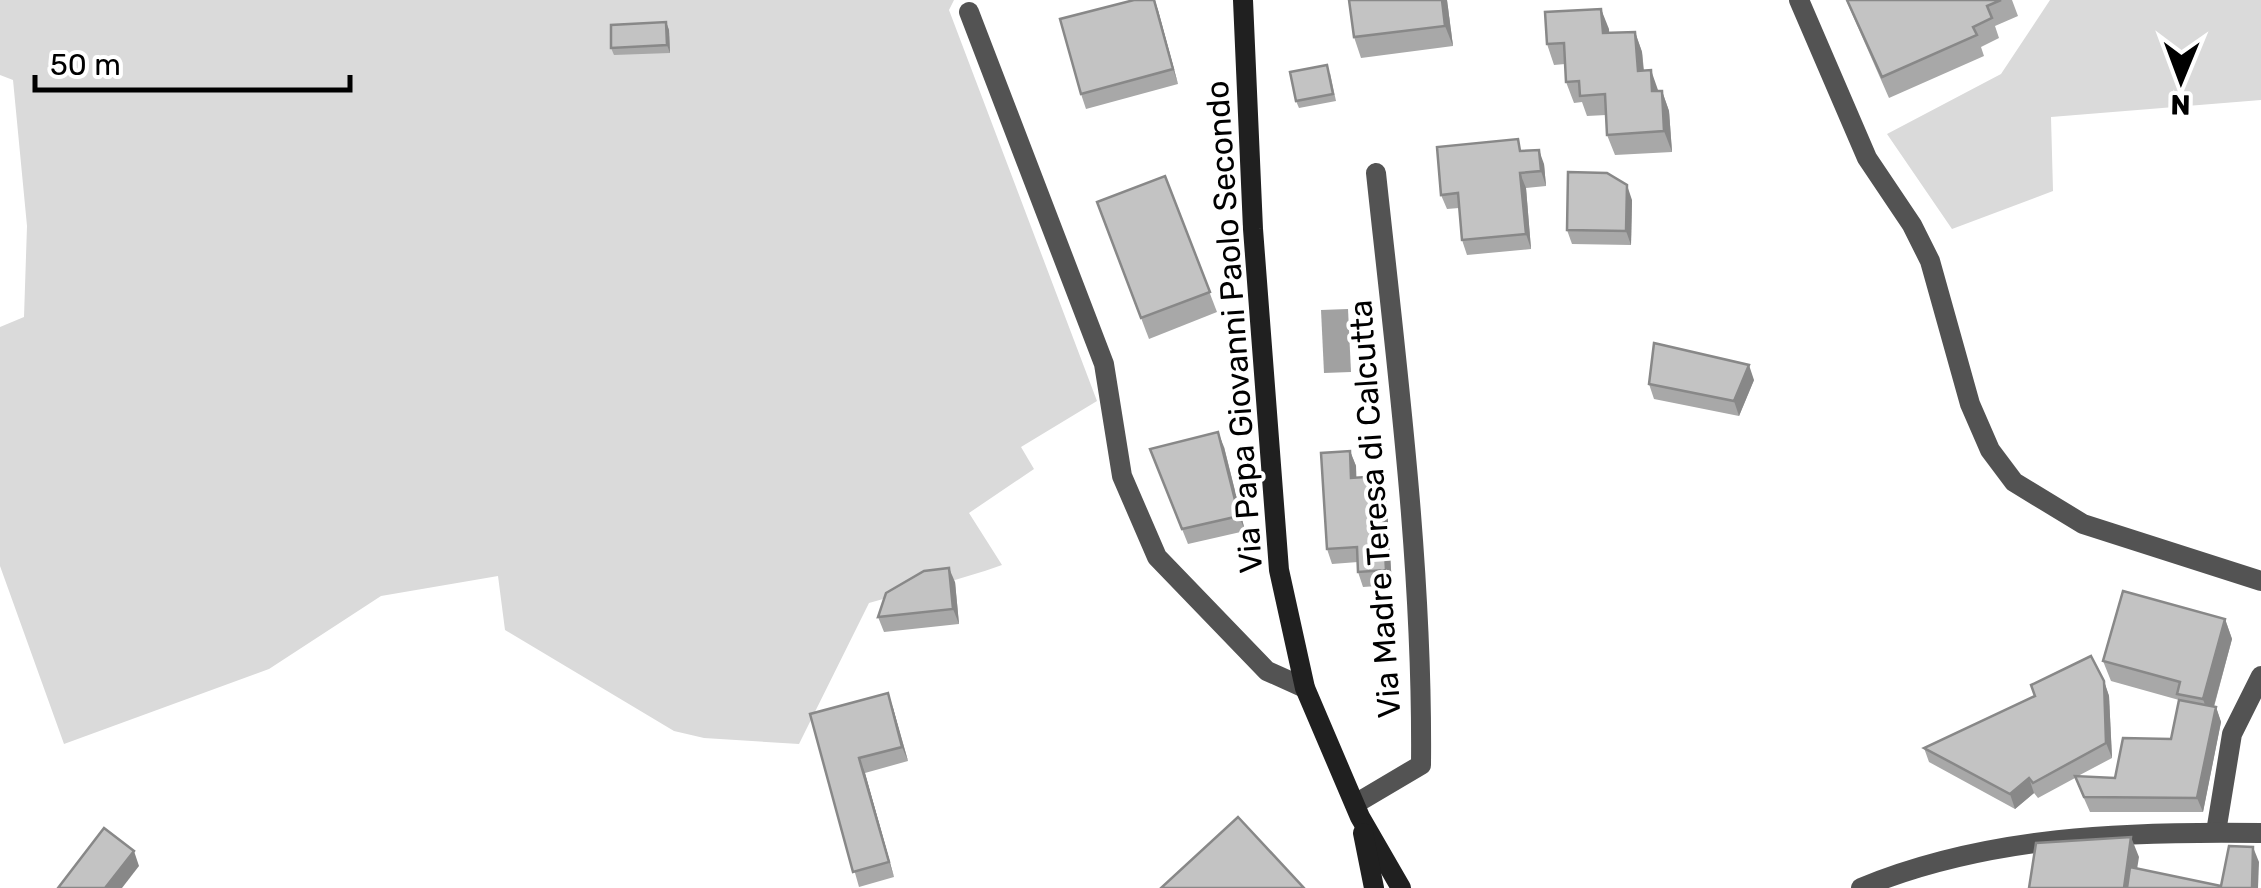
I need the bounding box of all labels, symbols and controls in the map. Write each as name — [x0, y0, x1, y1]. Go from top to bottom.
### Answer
scale bar — [35, 30, 350, 92]
north arrow — [2131, 30, 2231, 130]
text: 50 m — [50, 47, 121, 83]
street label: Via Papa Giovanni Paolo Secondo — [1198, 79, 1270, 575]
text: N — [2170, 88, 2191, 121]
street label: Via Madre Teresa di Calcutta — [1341, 299, 1409, 719]

